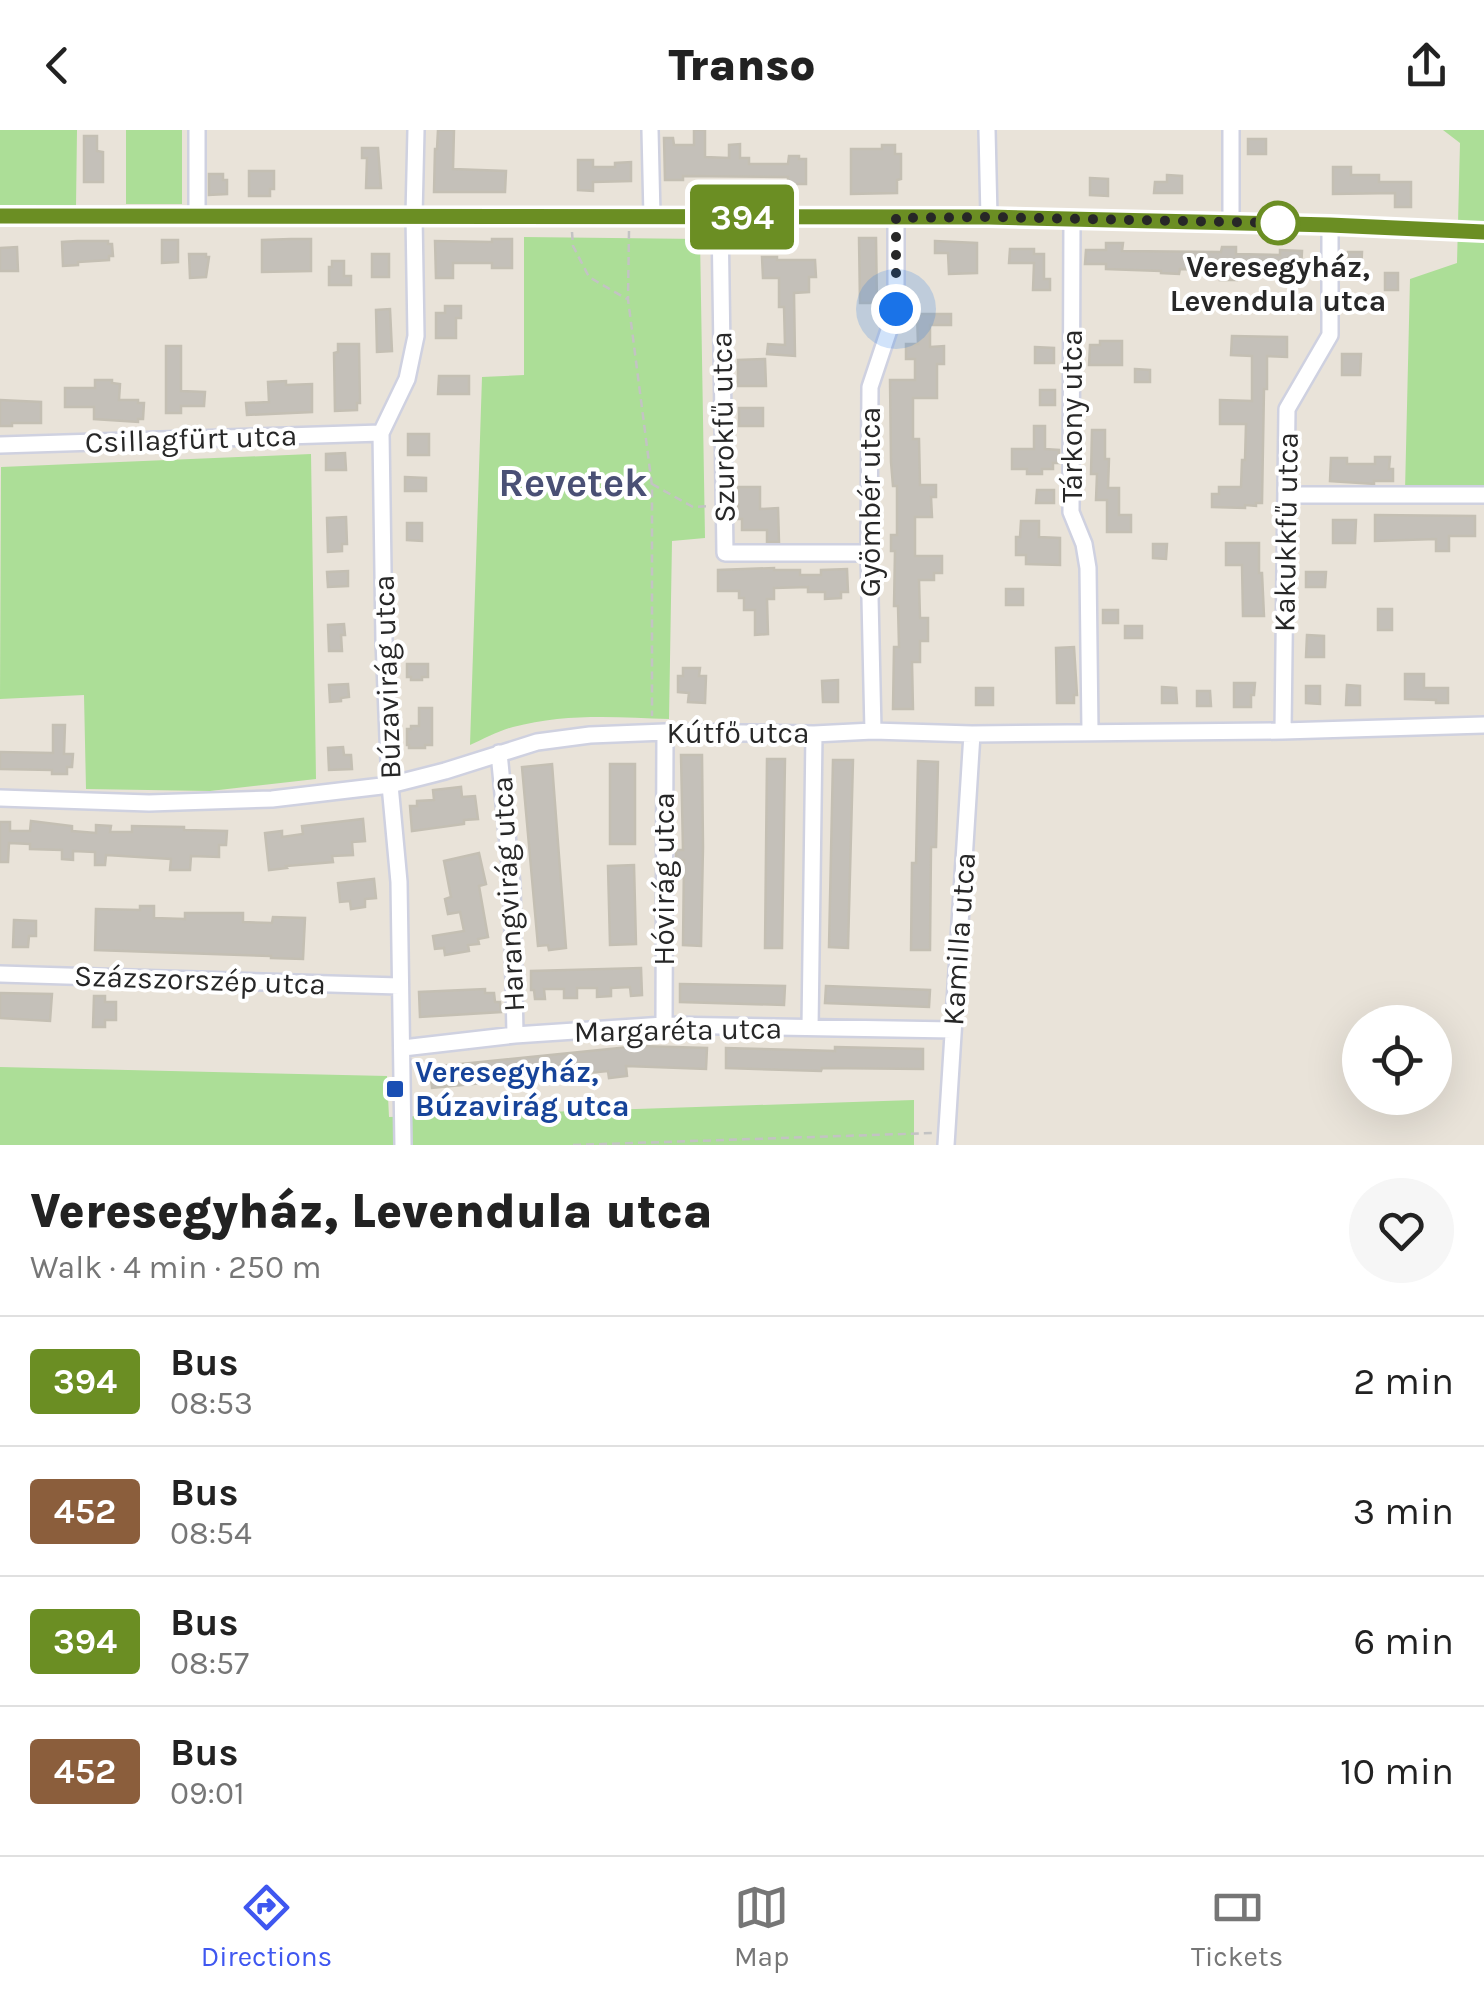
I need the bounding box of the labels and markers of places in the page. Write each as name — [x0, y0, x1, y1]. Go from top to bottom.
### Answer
marker: Veresegyház, Levendula utca — [1257, 202, 1299, 244]
place label: Veresegyház, Levendula utca — [1170, 249, 1386, 319]
place label: Veresegyház, Búzavirág utca — [415, 1054, 630, 1124]
marker: Veresegyház, Búzavirág utca — [384, 1078, 406, 1100]

